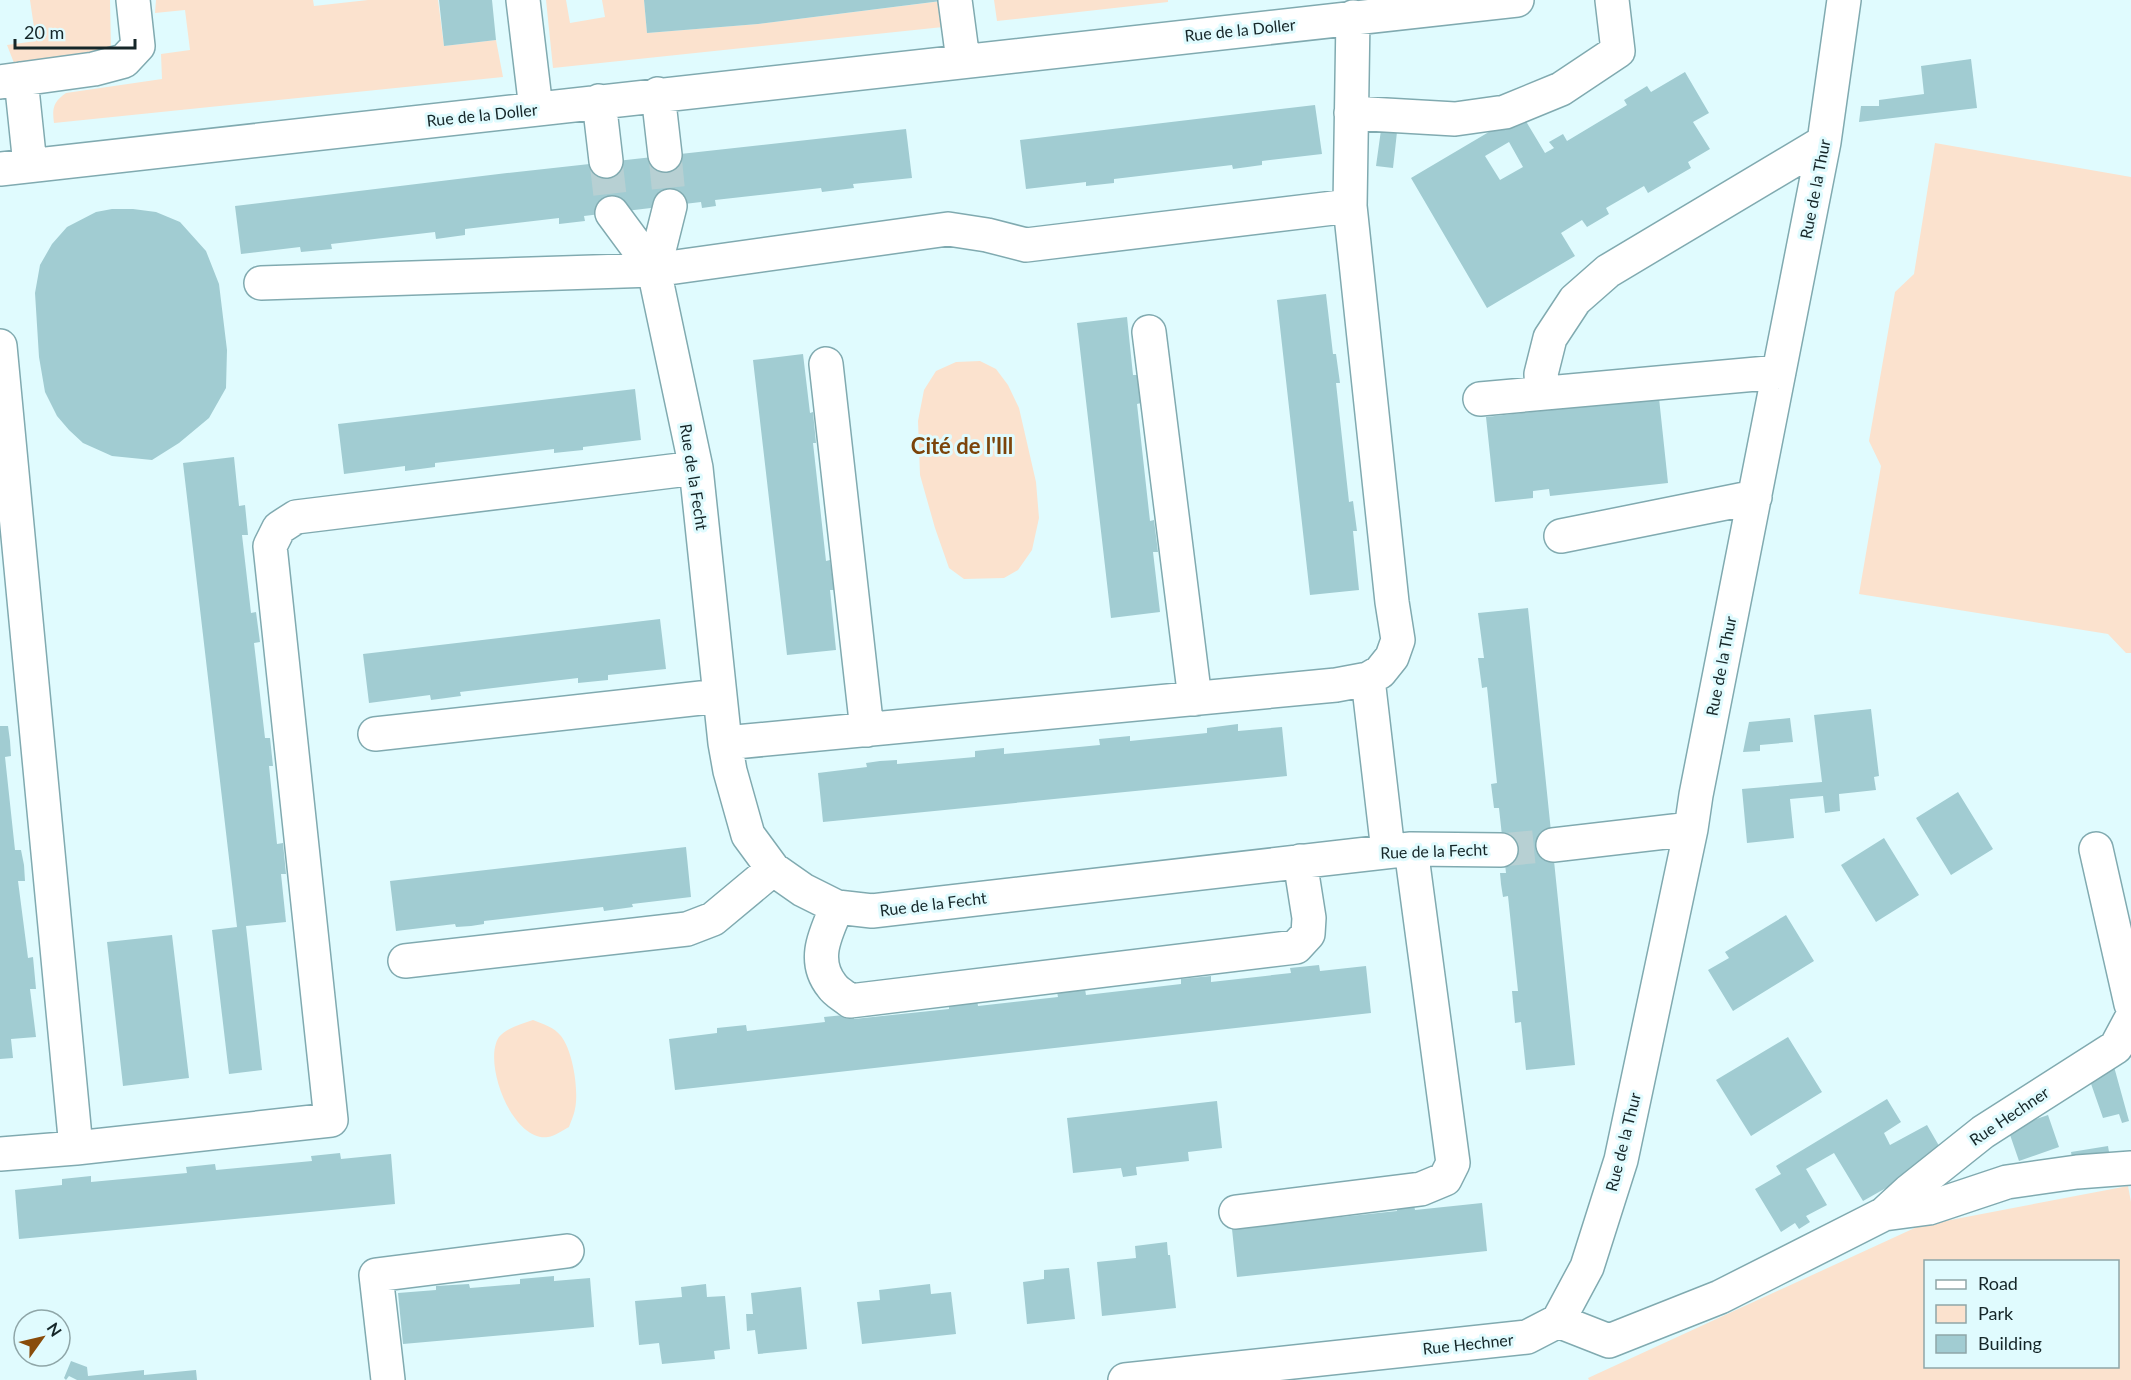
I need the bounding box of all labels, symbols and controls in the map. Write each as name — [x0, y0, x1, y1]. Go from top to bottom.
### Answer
scale bar — [15, 12, 135, 50]
street label: Rue de la Doller — [1184, 14, 1297, 45]
text: 20 m — [24, 21, 64, 43]
street label: Rue de la Doller — [426, 99, 539, 130]
street label: Rue de la Thur — [1796, 137, 1834, 240]
street label: Rue de la Fecht — [677, 422, 712, 532]
district label: Cité de l'Ill — [911, 432, 1013, 459]
street label: Rue de la Thur — [1702, 614, 1740, 717]
street label: Rue de la Fecht — [1380, 839, 1488, 862]
street label: Rue de la Fecht — [878, 887, 988, 919]
street label: Rue Hechner — [1966, 1082, 2052, 1149]
street label: Rue de la Thur — [1601, 1090, 1644, 1193]
legend — [1924, 1260, 2119, 1368]
text: Road — [1978, 1272, 2018, 1294]
text: Park — [1978, 1302, 2014, 1324]
north arrow — [12, 1308, 72, 1368]
text: N — [44, 1319, 66, 1340]
street label: Rue Hechner — [1422, 1329, 1515, 1358]
text: Building — [1978, 1332, 2042, 1354]

